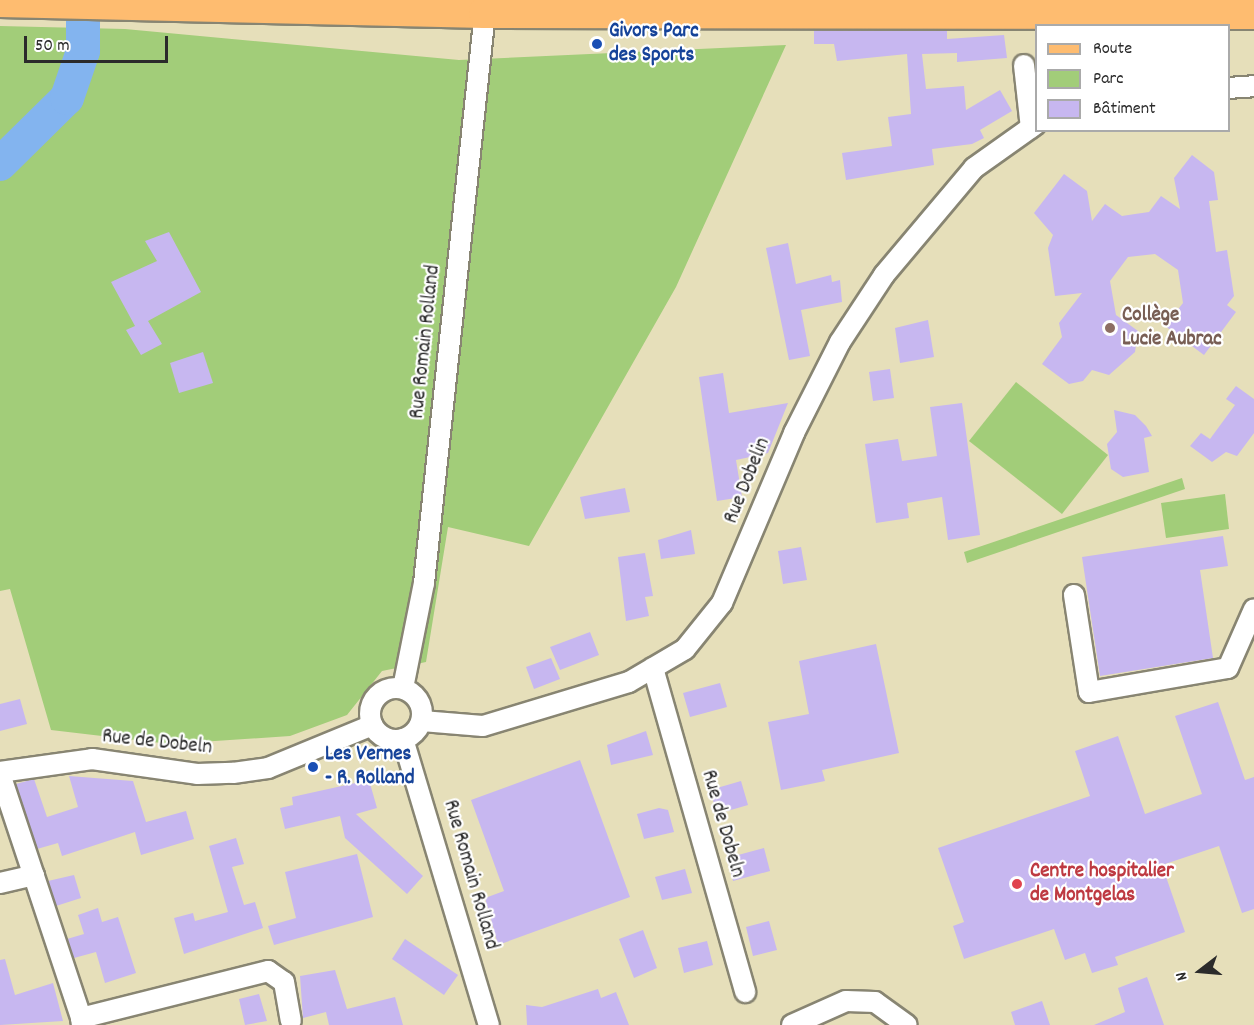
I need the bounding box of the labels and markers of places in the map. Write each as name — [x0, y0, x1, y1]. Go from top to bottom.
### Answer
place label: Givors Parc des Sports — [609, 19, 699, 69]
marker: Givors Parc des Sports — [590, 37, 604, 51]
place label: Collège Lucie Aubrac — [1122, 303, 1222, 353]
marker: Collège Lucie Aubrac — [1103, 321, 1117, 335]
place label: Les Vernes - R. Rolland — [325, 742, 414, 792]
marker: Les Vernes - R. Rolland — [306, 760, 320, 774]
place label: Centre hospitalier de Montgelas — [1030, 859, 1174, 909]
marker: Centre hospitalier de Montgelas — [1008, 875, 1026, 893]

